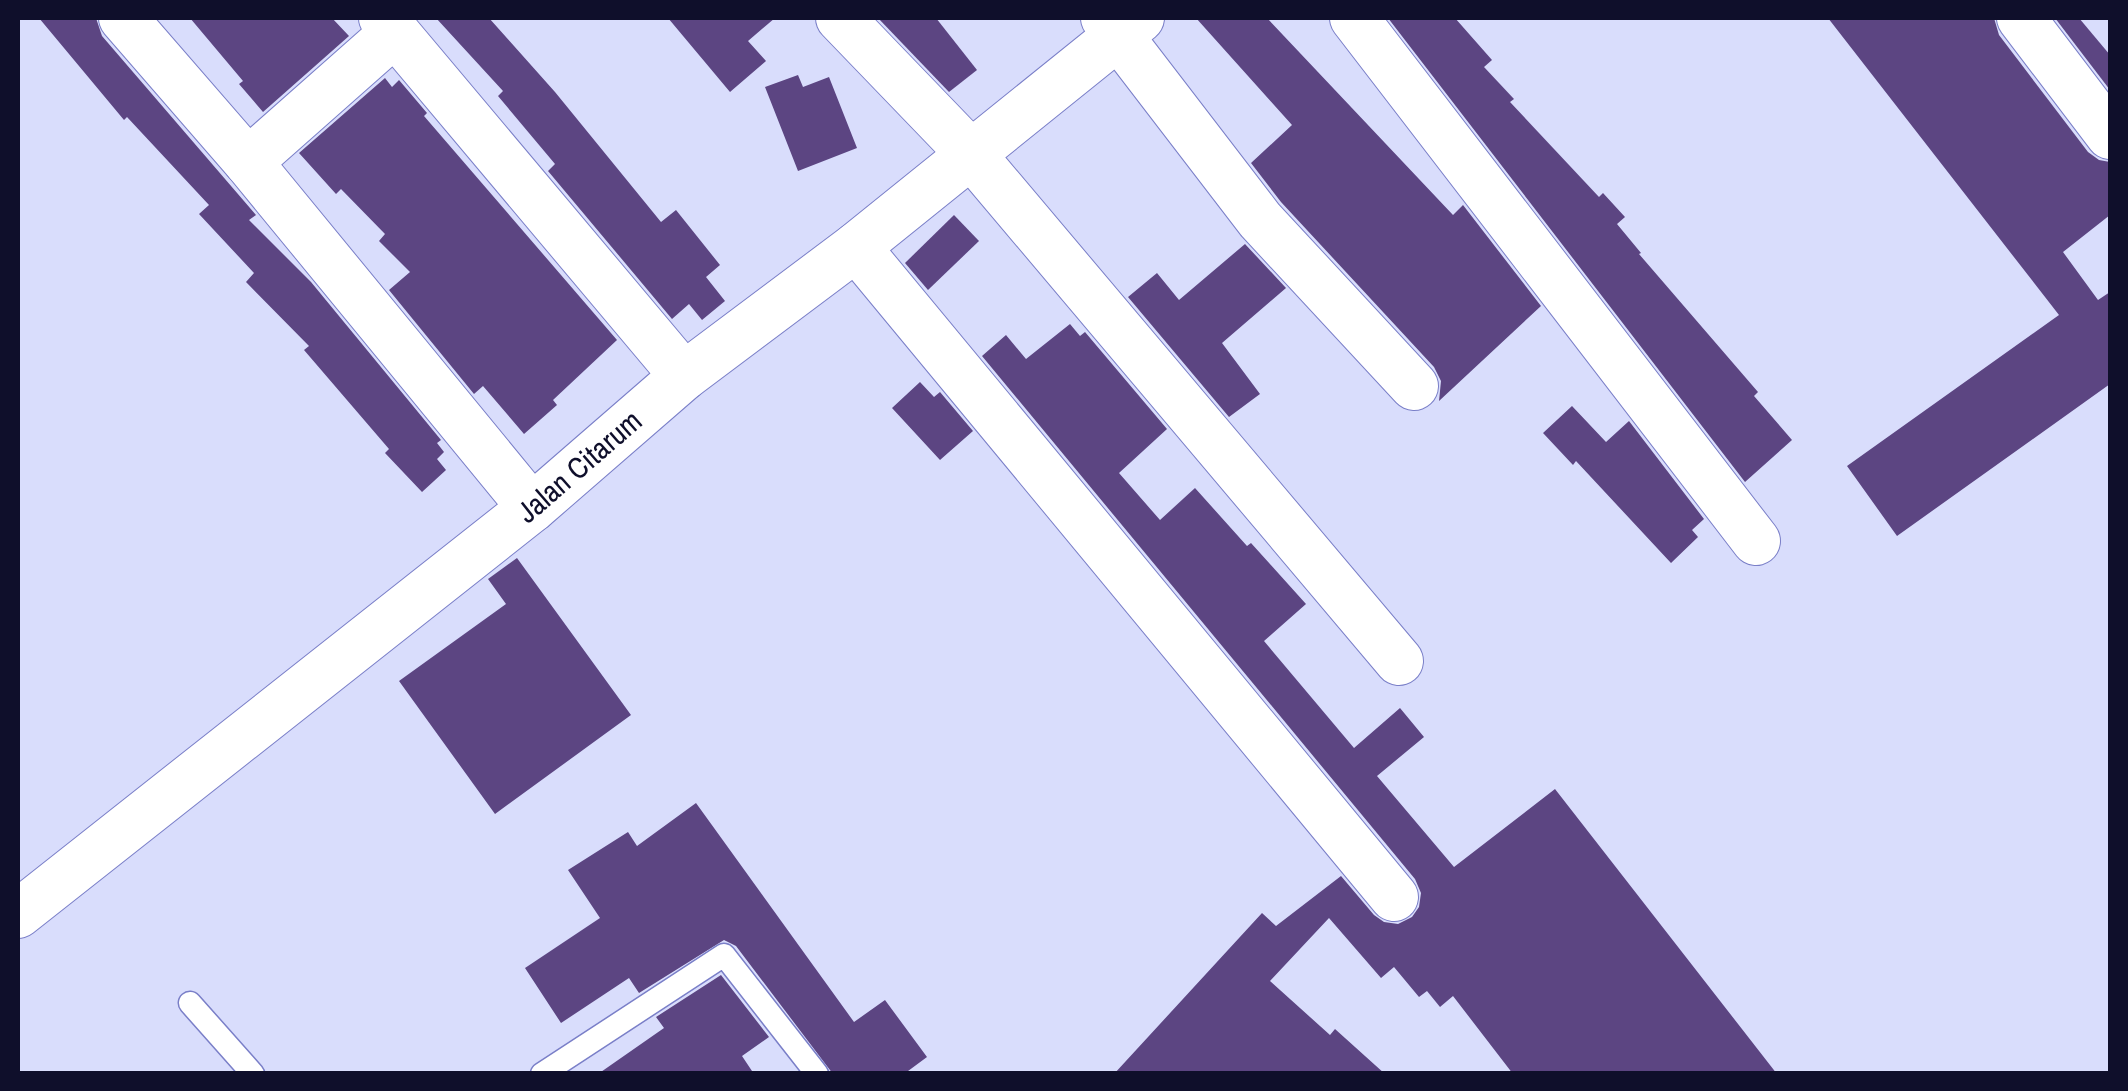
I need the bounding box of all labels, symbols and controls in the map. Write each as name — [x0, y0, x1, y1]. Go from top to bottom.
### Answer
street label: Jalan Citarum — [508, 401, 650, 531]

